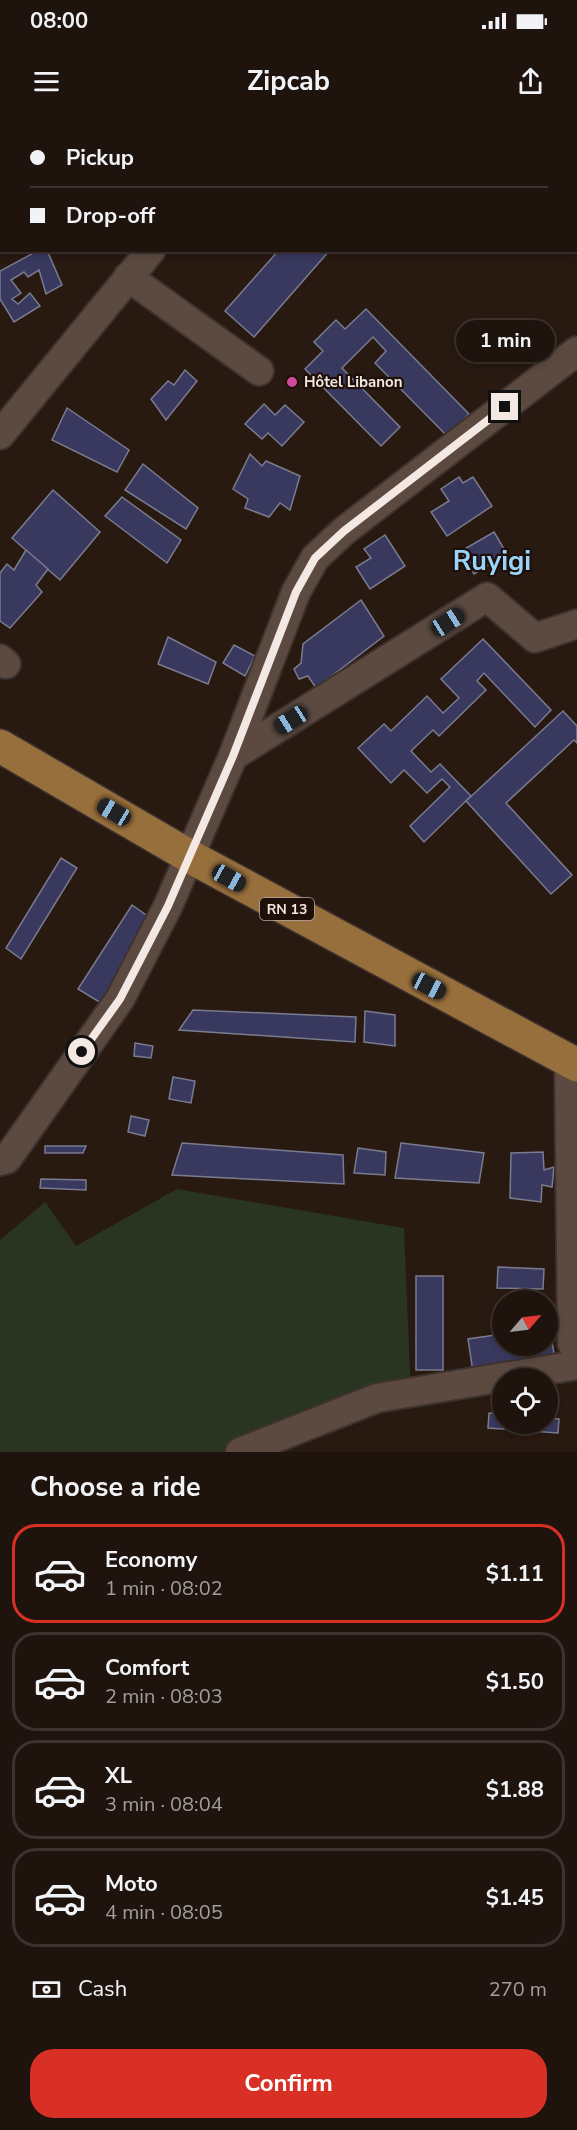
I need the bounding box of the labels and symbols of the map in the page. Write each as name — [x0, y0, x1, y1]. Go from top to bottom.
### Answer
callout: 1 min — [456, 320, 554, 362]
place label: Hôtel Libanon — [304, 372, 402, 392]
marker: Hôtel Libanon — [285, 375, 299, 389]
route end — [491, 393, 518, 420]
district label: Ruyigi — [453, 543, 531, 580]
car — [428, 605, 468, 639]
car — [271, 703, 311, 737]
car — [94, 795, 134, 829]
car — [209, 861, 249, 895]
road number: RN 13 — [260, 898, 314, 920]
car — [409, 970, 449, 1002]
route start — [68, 1038, 95, 1065]
north arrow — [492, 1290, 558, 1356]

